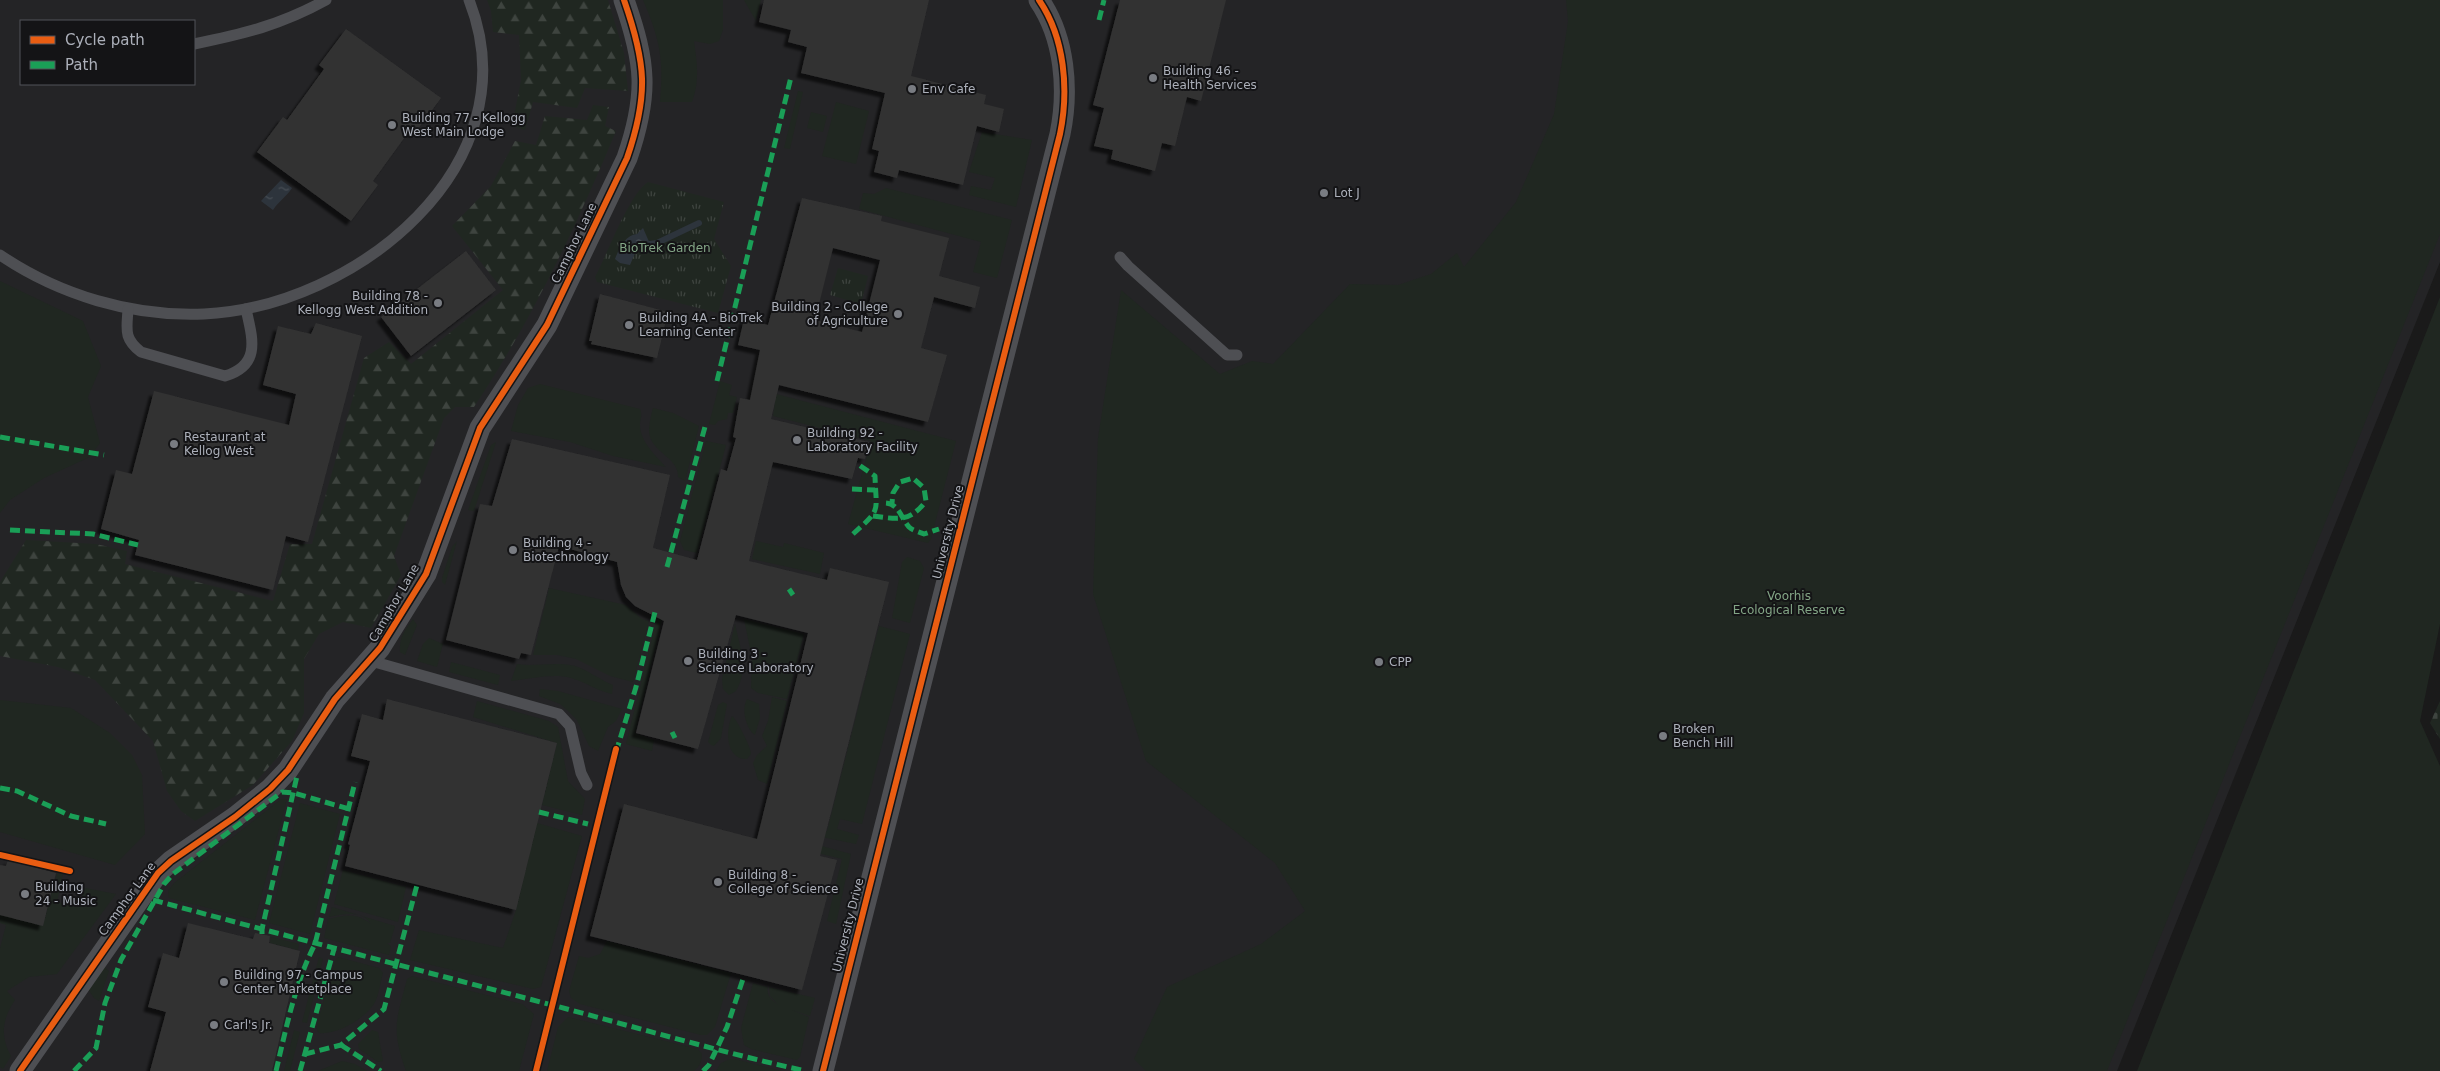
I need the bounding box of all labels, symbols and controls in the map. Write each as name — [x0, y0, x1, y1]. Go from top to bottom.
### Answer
legend — [20, 20, 195, 85]
text: Cycle path — [65, 31, 145, 49]
text: Path — [65, 56, 98, 74]
place label: Building 46 - Health Services — [1163, 64, 1257, 92]
marker: Building 46 - Health Services — [1147, 72, 1159, 84]
place label: Env Cafe — [922, 82, 975, 96]
marker: Env Cafe — [906, 83, 918, 95]
place label: Building 77 - Kellogg West Main Lodge — [402, 111, 526, 139]
marker: Building 77 - Kellogg West Main Lodge — [386, 119, 398, 131]
place label: Lot J — [1334, 186, 1360, 200]
marker: Lot J — [1318, 187, 1330, 199]
street label: Camphor Lane — [548, 200, 600, 286]
park label: BioTrek Garden — [619, 241, 711, 255]
place label: Building 78 - Kellogg West Addition — [297, 289, 428, 317]
marker: Building 78 - Kellogg West Addition — [432, 297, 444, 309]
place label: Building 2 - College of Agriculture — [771, 300, 888, 328]
marker: Building 2 - College of Agriculture — [892, 308, 904, 320]
place label: Building 4A - BioTrek Learning Center — [639, 311, 763, 339]
marker: Building 4A - BioTrek Learning Center — [623, 319, 635, 331]
place label: Building 92 - Laboratory Facility — [807, 426, 918, 454]
place label: Restaurant at Kellog West — [184, 430, 266, 458]
marker: Building 92 - Laboratory Facility — [791, 434, 803, 446]
marker: Restaurant at Kellog West — [168, 438, 180, 450]
street label: University Drive — [930, 484, 966, 580]
place label: Building 4 - Biotechnology — [523, 536, 609, 564]
marker: Building 4 - Biotechnology — [507, 544, 519, 556]
street label: Camphor Lane — [366, 561, 422, 645]
park label: Voorhis Ecological Reserve — [1733, 589, 1845, 617]
place label: Building 3 - Science Laboratory — [698, 647, 814, 675]
marker: Building 3 - Science Laboratory — [682, 655, 694, 667]
place label: CPP — [1389, 655, 1412, 669]
marker: CPP — [1373, 656, 1385, 668]
place label: Broken Bench Hill — [1673, 722, 1733, 750]
marker: Broken Bench Hill — [1657, 730, 1669, 742]
street label: Camphor Lane — [96, 859, 158, 939]
place label: Building 8 - College of Science — [728, 868, 838, 896]
marker: Building 8 - College of Science — [712, 876, 724, 888]
street label: University Drive — [830, 877, 866, 973]
place label: Building 24 - Music — [35, 880, 96, 908]
marker: Building 24 - Music — [19, 888, 31, 900]
place label: Building 97 - Campus Center Marketplace — [234, 968, 363, 996]
marker: Building 97 - Campus Center Marketplace — [218, 976, 230, 988]
place label: Carl's Jr. — [224, 1018, 273, 1032]
marker: Carl's Jr. — [208, 1019, 220, 1031]

